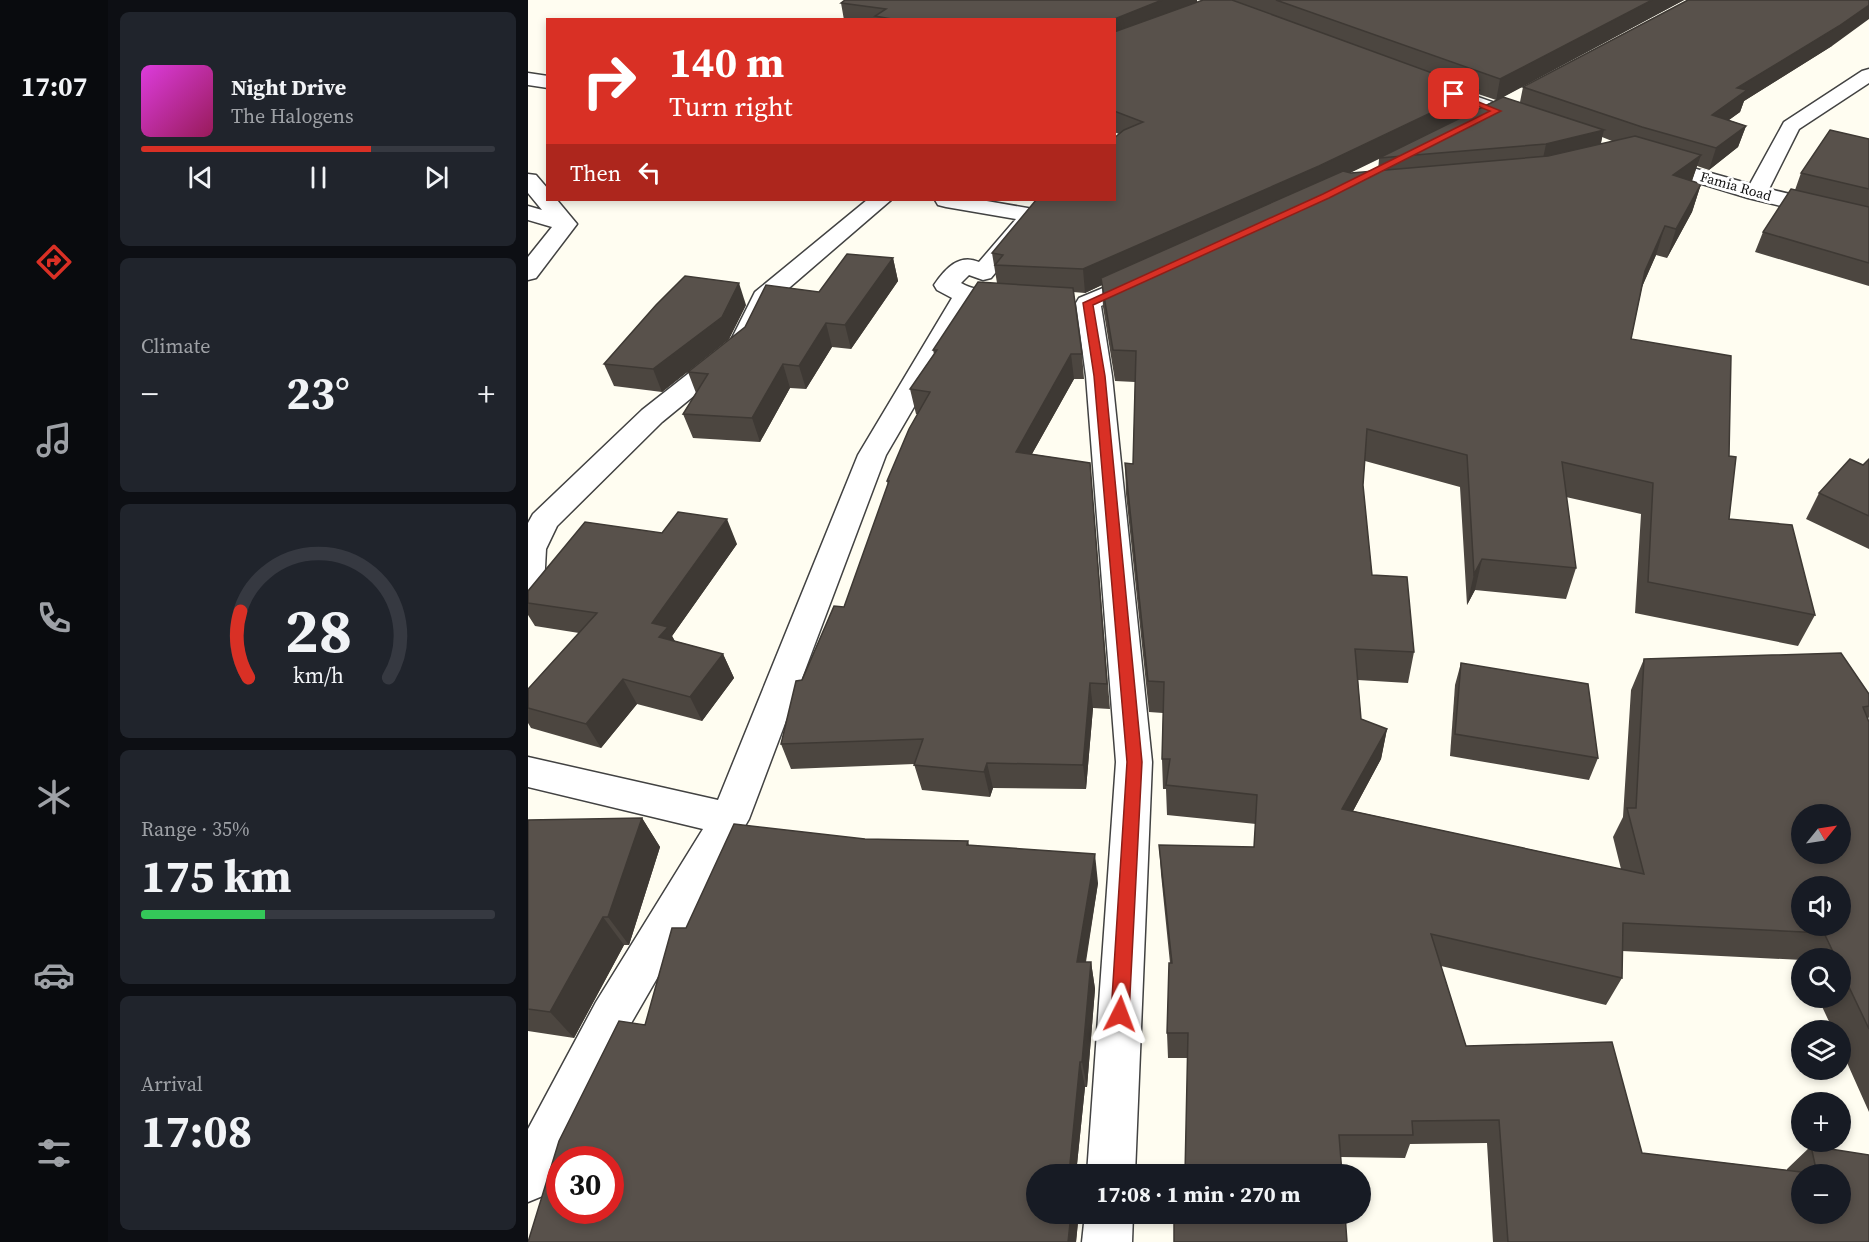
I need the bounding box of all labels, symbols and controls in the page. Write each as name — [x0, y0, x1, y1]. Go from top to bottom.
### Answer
text: 140 m — [669, 33, 784, 91]
icon: right — [570, 42, 648, 120]
text: 17:07 — [21, 68, 87, 105]
pin — [1428, 68, 1479, 119]
text: Night Drive — [231, 72, 346, 102]
icon: arrive — [1437, 77, 1470, 110]
text: Turn right — [669, 88, 793, 125]
text: The Halogens — [231, 102, 354, 130]
icon: left — [633, 156, 666, 189]
text: Then — [570, 158, 621, 188]
icon: previous — [184, 161, 217, 194]
icon: pause — [302, 161, 335, 194]
icon: next — [420, 161, 453, 194]
street label: Famia Road — [1698, 166, 1774, 206]
icon: directions — [33, 241, 75, 283]
text: Climate — [141, 332, 210, 360]
text: 23° — [286, 362, 350, 424]
text: − — [141, 371, 159, 416]
text: + — [477, 371, 495, 416]
icon: music — [33, 419, 75, 461]
text: 28 — [284, 587, 352, 673]
icon: phone — [33, 597, 75, 639]
text: km/h — [292, 661, 344, 690]
icon: climate — [33, 776, 75, 818]
north arrow — [1791, 804, 1851, 864]
map controls — [1791, 804, 1851, 1224]
text: Range · 35% — [141, 815, 250, 843]
text: 175 km — [141, 845, 292, 907]
button: sound — [1791, 876, 1851, 936]
button: search — [1791, 948, 1851, 1008]
icon: car — [33, 954, 75, 996]
position arrow — [1088, 982, 1152, 1046]
button: layers — [1791, 1020, 1851, 1080]
text: Arrival — [141, 1070, 203, 1098]
button: + — [1791, 1092, 1851, 1152]
text: 17:08 — [141, 1100, 252, 1162]
icon: filters — [33, 1132, 75, 1174]
speed limit sign: 30 — [546, 1146, 624, 1224]
button: − — [1791, 1164, 1851, 1224]
text: 17:08 · 1 min · 270 m — [1097, 1179, 1300, 1209]

